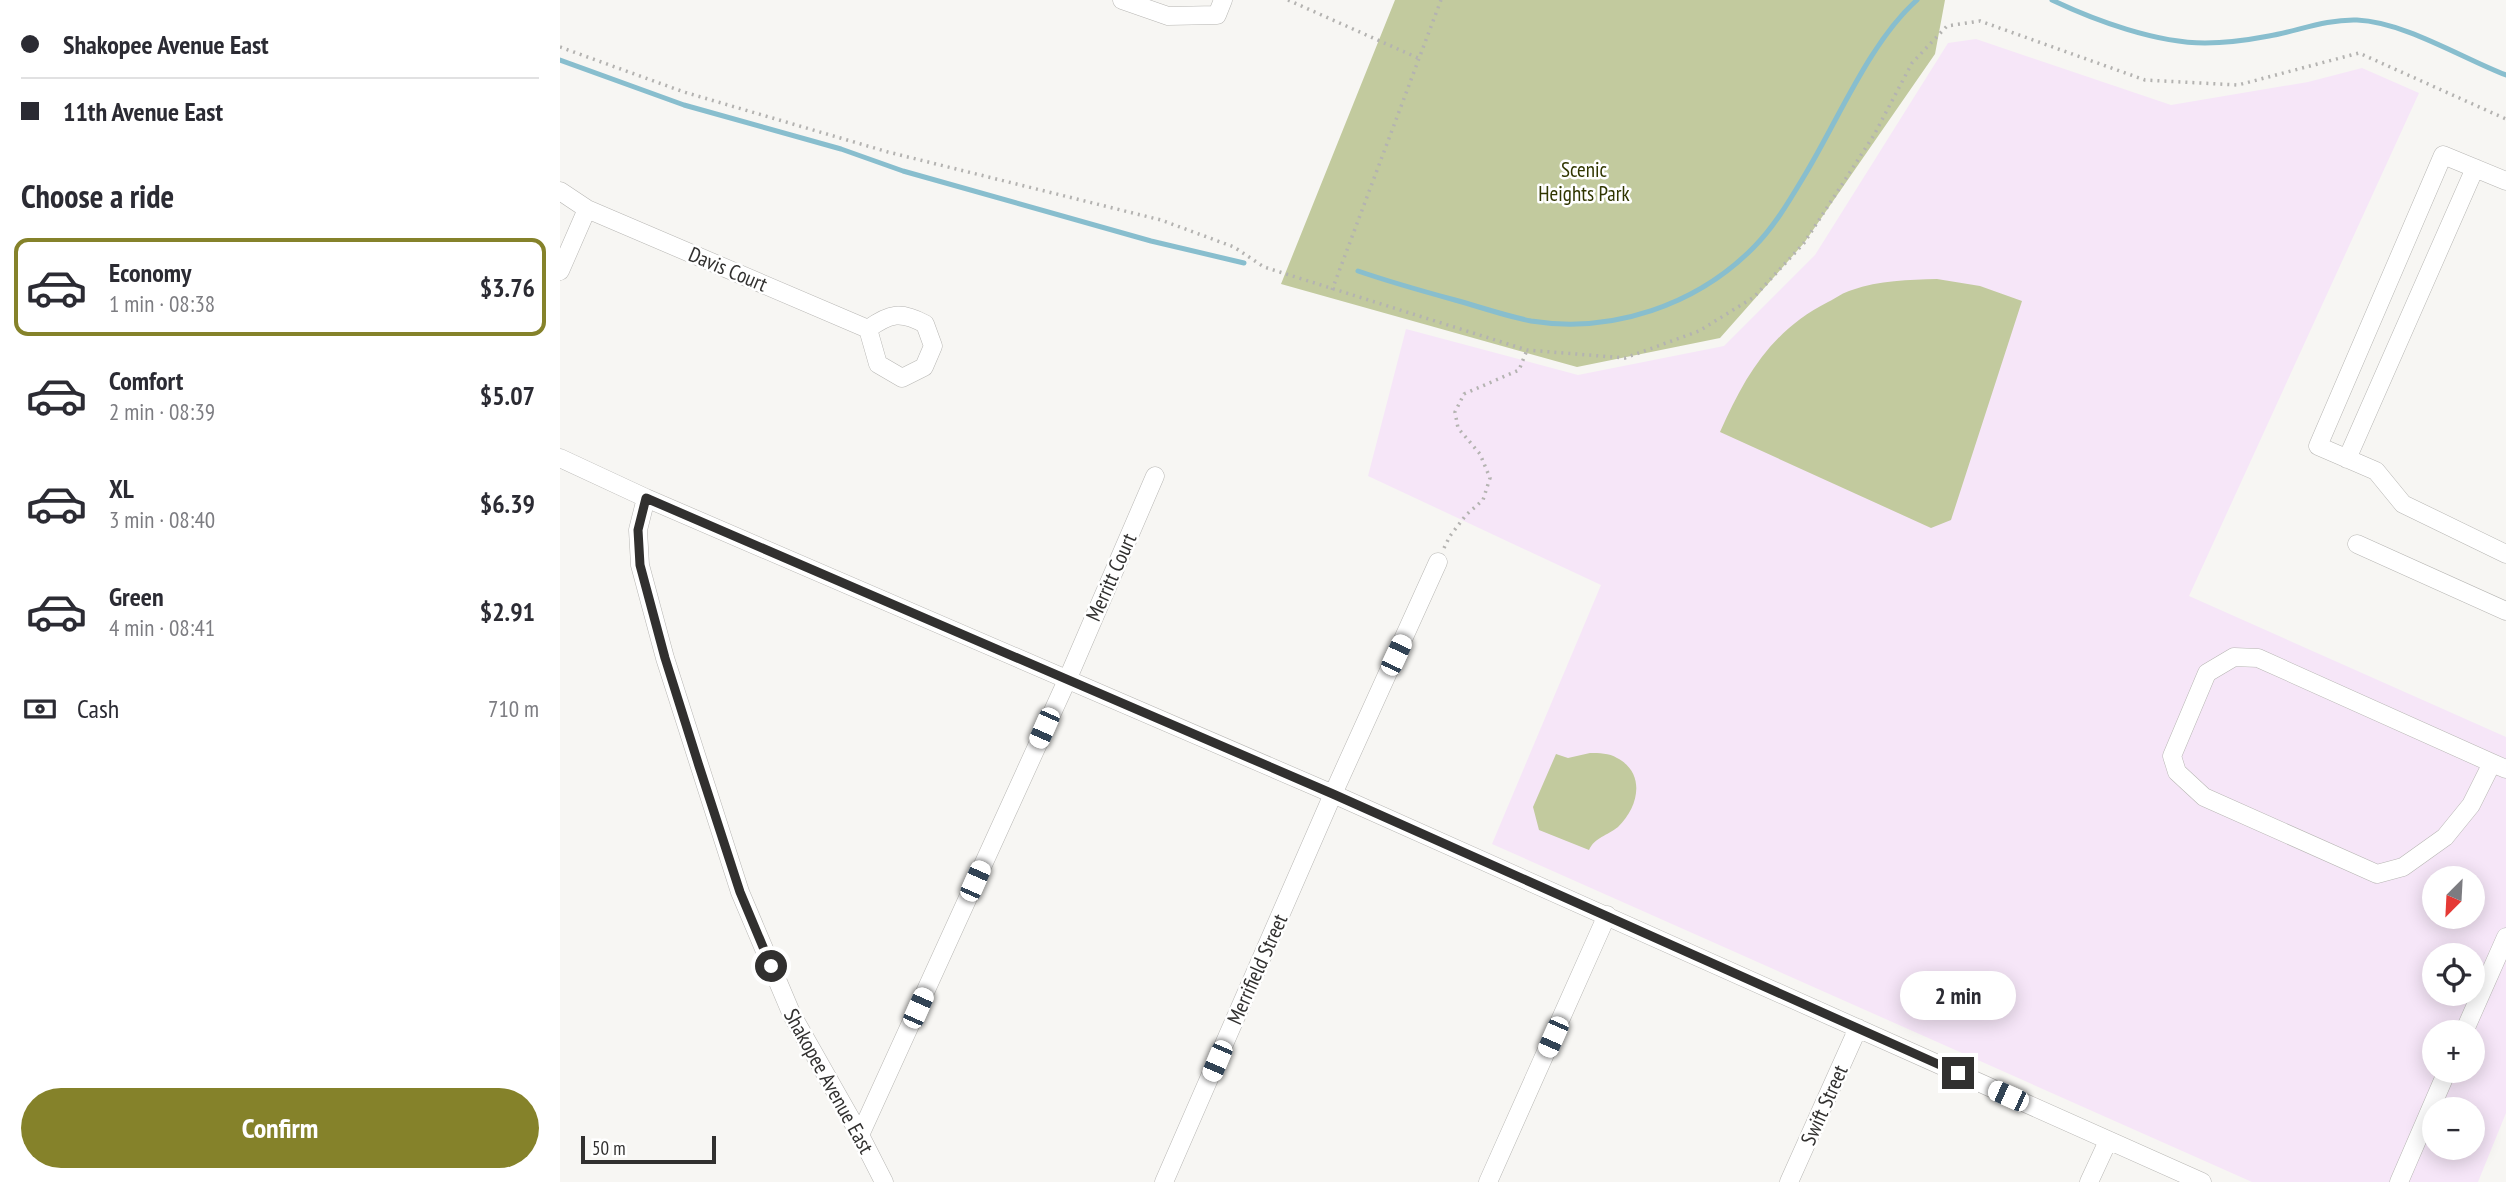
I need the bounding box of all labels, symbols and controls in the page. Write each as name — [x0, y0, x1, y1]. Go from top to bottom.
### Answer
text: Shakopee Avenue East — [63, 28, 269, 61]
text: 11th Avenue East — [63, 95, 223, 128]
park label: Scenic Heights Park — [1538, 156, 1630, 207]
text: Choose a ride — [21, 175, 174, 217]
street label: Davis Court — [685, 240, 772, 298]
icon: car — [25, 256, 88, 319]
text: Economy — [109, 256, 191, 289]
text: $3.76 — [480, 271, 535, 304]
text: 1 min · 08:38 — [109, 289, 215, 318]
icon: car — [25, 364, 88, 427]
text: Comfort — [109, 364, 183, 397]
text: $5.07 — [480, 379, 535, 412]
text: 2 min · 08:39 — [109, 397, 215, 426]
icon: car — [25, 472, 88, 535]
text: XL — [109, 472, 134, 505]
text: $6.39 — [480, 487, 535, 520]
text: 3 min · 08:40 — [109, 505, 215, 534]
street label: Merritt Court — [1080, 529, 1142, 625]
icon: car — [25, 580, 88, 643]
text: Green — [109, 580, 164, 613]
text: $2.91 — [480, 595, 535, 628]
text: 4 min · 08:41 — [109, 613, 215, 642]
car — [1378, 632, 1415, 678]
icon: cash — [21, 690, 59, 728]
text: Cash — [77, 692, 119, 725]
text: 710 m — [488, 694, 539, 723]
car — [1026, 705, 1063, 751]
car — [957, 858, 994, 904]
north arrow — [2422, 866, 2485, 929]
map controls — [2422, 866, 2485, 1160]
street label: Merrifield Street — [1221, 909, 1293, 1028]
button: locate — [2422, 943, 2485, 1006]
route start — [755, 950, 787, 982]
callout: 2 min — [1900, 972, 2016, 1020]
text: 2 min — [1935, 981, 1981, 1010]
car — [900, 985, 937, 1031]
street label: Shakopee Avenue East — [778, 1004, 880, 1158]
car — [1535, 1014, 1572, 1060]
button: + — [2422, 1020, 2485, 1083]
car — [1200, 1038, 1235, 1084]
route end — [1942, 1057, 1974, 1089]
street label: Swift Street — [1794, 1061, 1854, 1149]
car — [1985, 1078, 2032, 1114]
button: Confirm — [21, 1088, 539, 1168]
button: − — [2422, 1097, 2485, 1160]
scale bar — [581, 1133, 716, 1165]
text: 50 m — [592, 1136, 626, 1160]

